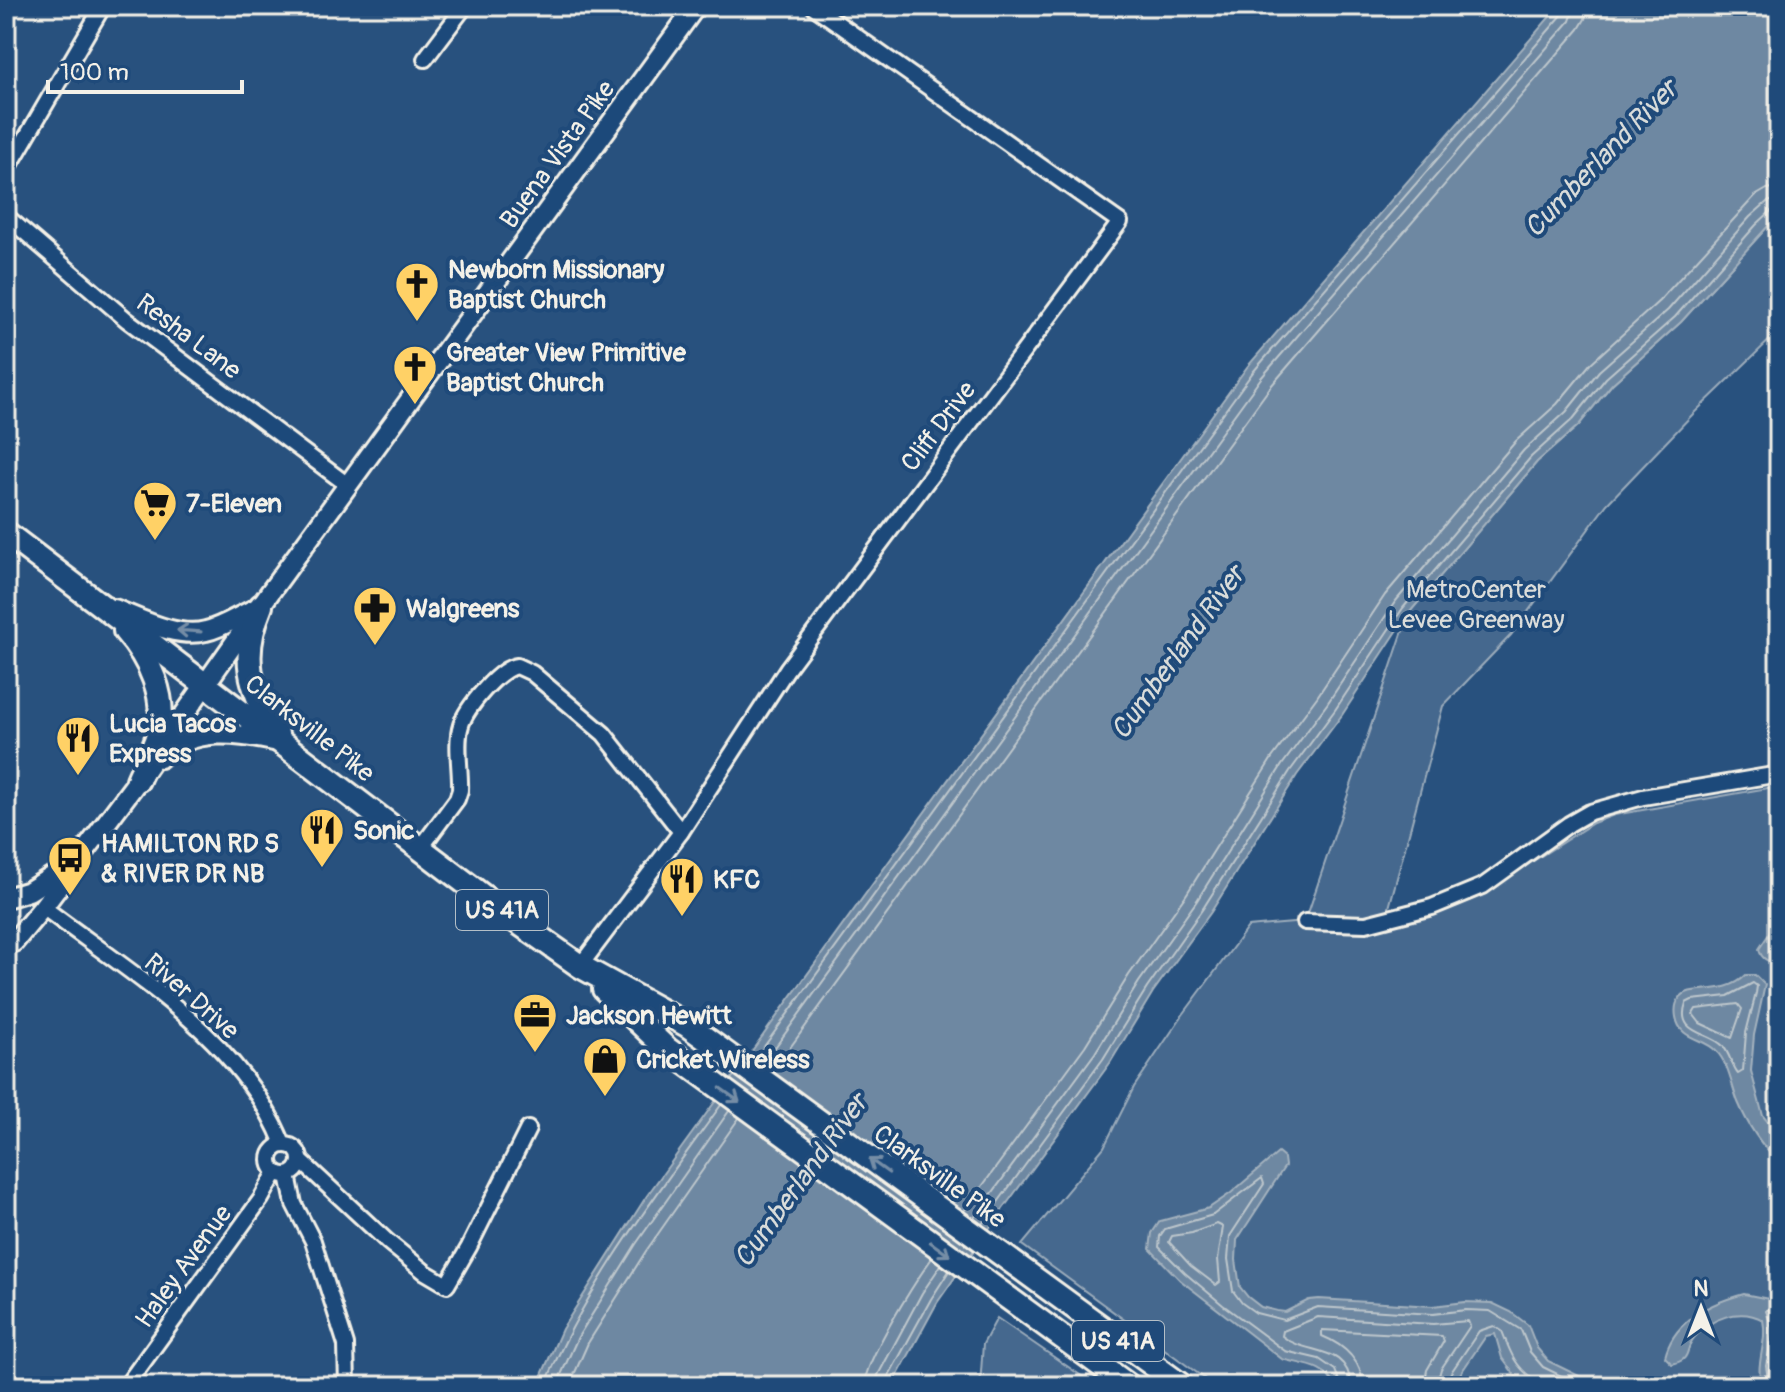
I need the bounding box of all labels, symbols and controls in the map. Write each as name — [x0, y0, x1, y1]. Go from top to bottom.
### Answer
scale bar — [48, 44, 242, 94]
text: 100 m — [60, 58, 129, 87]
water label: Cumberland River — [1517, 71, 1687, 245]
street label: Buena Vista Pike — [493, 74, 622, 235]
place label: Newborn Missionary Baptist Church — [448, 254, 665, 316]
church icon: Newborn Missionary Baptist Church — [393, 260, 441, 323]
street label: Resha Lane — [130, 287, 247, 387]
place label: Greater View Primitive Baptist Church — [446, 337, 687, 399]
church icon: Greater View Primitive Baptist Church — [391, 343, 439, 406]
street label: Cliff Drive — [894, 375, 983, 478]
supermarket icon: 7-Eleven — [131, 479, 179, 542]
place label: 7-Eleven — [186, 488, 282, 520]
water label: Cumberland River — [1104, 557, 1255, 746]
park label: MetroCenter Levee Greenway — [1387, 574, 1565, 636]
pharmacy icon: Walgreens — [351, 584, 399, 647]
place label: Walgreens — [406, 593, 520, 625]
one-way arrow — [176, 623, 203, 638]
street label: Clarksville Pike — [238, 668, 381, 789]
place label: Lucia Tacos Express — [109, 708, 236, 770]
restaurant icon: Lucia Tacos Express — [54, 714, 102, 777]
restaurant icon: Sonic — [298, 806, 346, 869]
place label: Sonic — [353, 815, 414, 847]
place label: HAMILTON RD S & RIVER DR NB — [101, 828, 279, 890]
bus stop icon: HAMILTON RD S & RIVER DR NB — [46, 834, 94, 897]
restaurant icon: KFC — [658, 855, 706, 918]
place label: KFC — [713, 864, 760, 896]
road number: US 41A — [456, 890, 548, 930]
street label: River Drive — [137, 947, 246, 1047]
office icon: Jackson Hewitt — [511, 991, 559, 1054]
place label: Jackson Hewitt — [566, 1000, 732, 1032]
shop icon: Cricket Wireless — [581, 1035, 629, 1098]
place label: Cricket Wireless — [636, 1044, 810, 1076]
water label: Cumberland River — [727, 1085, 878, 1274]
one-way arrow — [719, 1087, 740, 1104]
street label: Clarksville Pike — [867, 1118, 1012, 1236]
one-way arrow — [869, 1157, 891, 1174]
street label: Haley Avenue — [128, 1199, 239, 1334]
one-way arrow — [929, 1240, 950, 1257]
north arrow — [1661, 1268, 1741, 1348]
text: N — [1694, 1275, 1709, 1303]
road number: US 41A — [1072, 1321, 1164, 1361]

